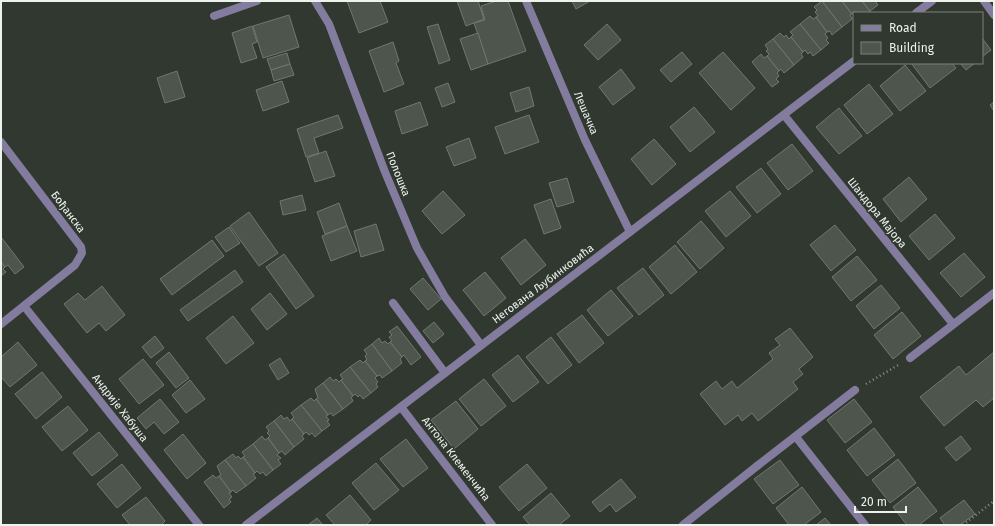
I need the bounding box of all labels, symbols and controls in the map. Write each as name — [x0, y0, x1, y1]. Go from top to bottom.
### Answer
legend — [853, 12, 983, 64]
text: Road — [889, 21, 917, 35]
text: Building — [889, 41, 935, 55]
street label: Лешачка — [571, 89, 601, 137]
street label: Полошка — [383, 150, 413, 198]
street label: Шандора Мајора — [845, 175, 909, 251]
street label: Бођанска — [48, 189, 88, 235]
street label: Негована Љубинковића — [490, 242, 596, 326]
street label: Андрије Хабуша — [90, 372, 150, 444]
street label: Антона Клеменчића — [419, 414, 493, 504]
scale bar — [855, 488, 906, 514]
text: 20 m — [861, 495, 887, 509]

